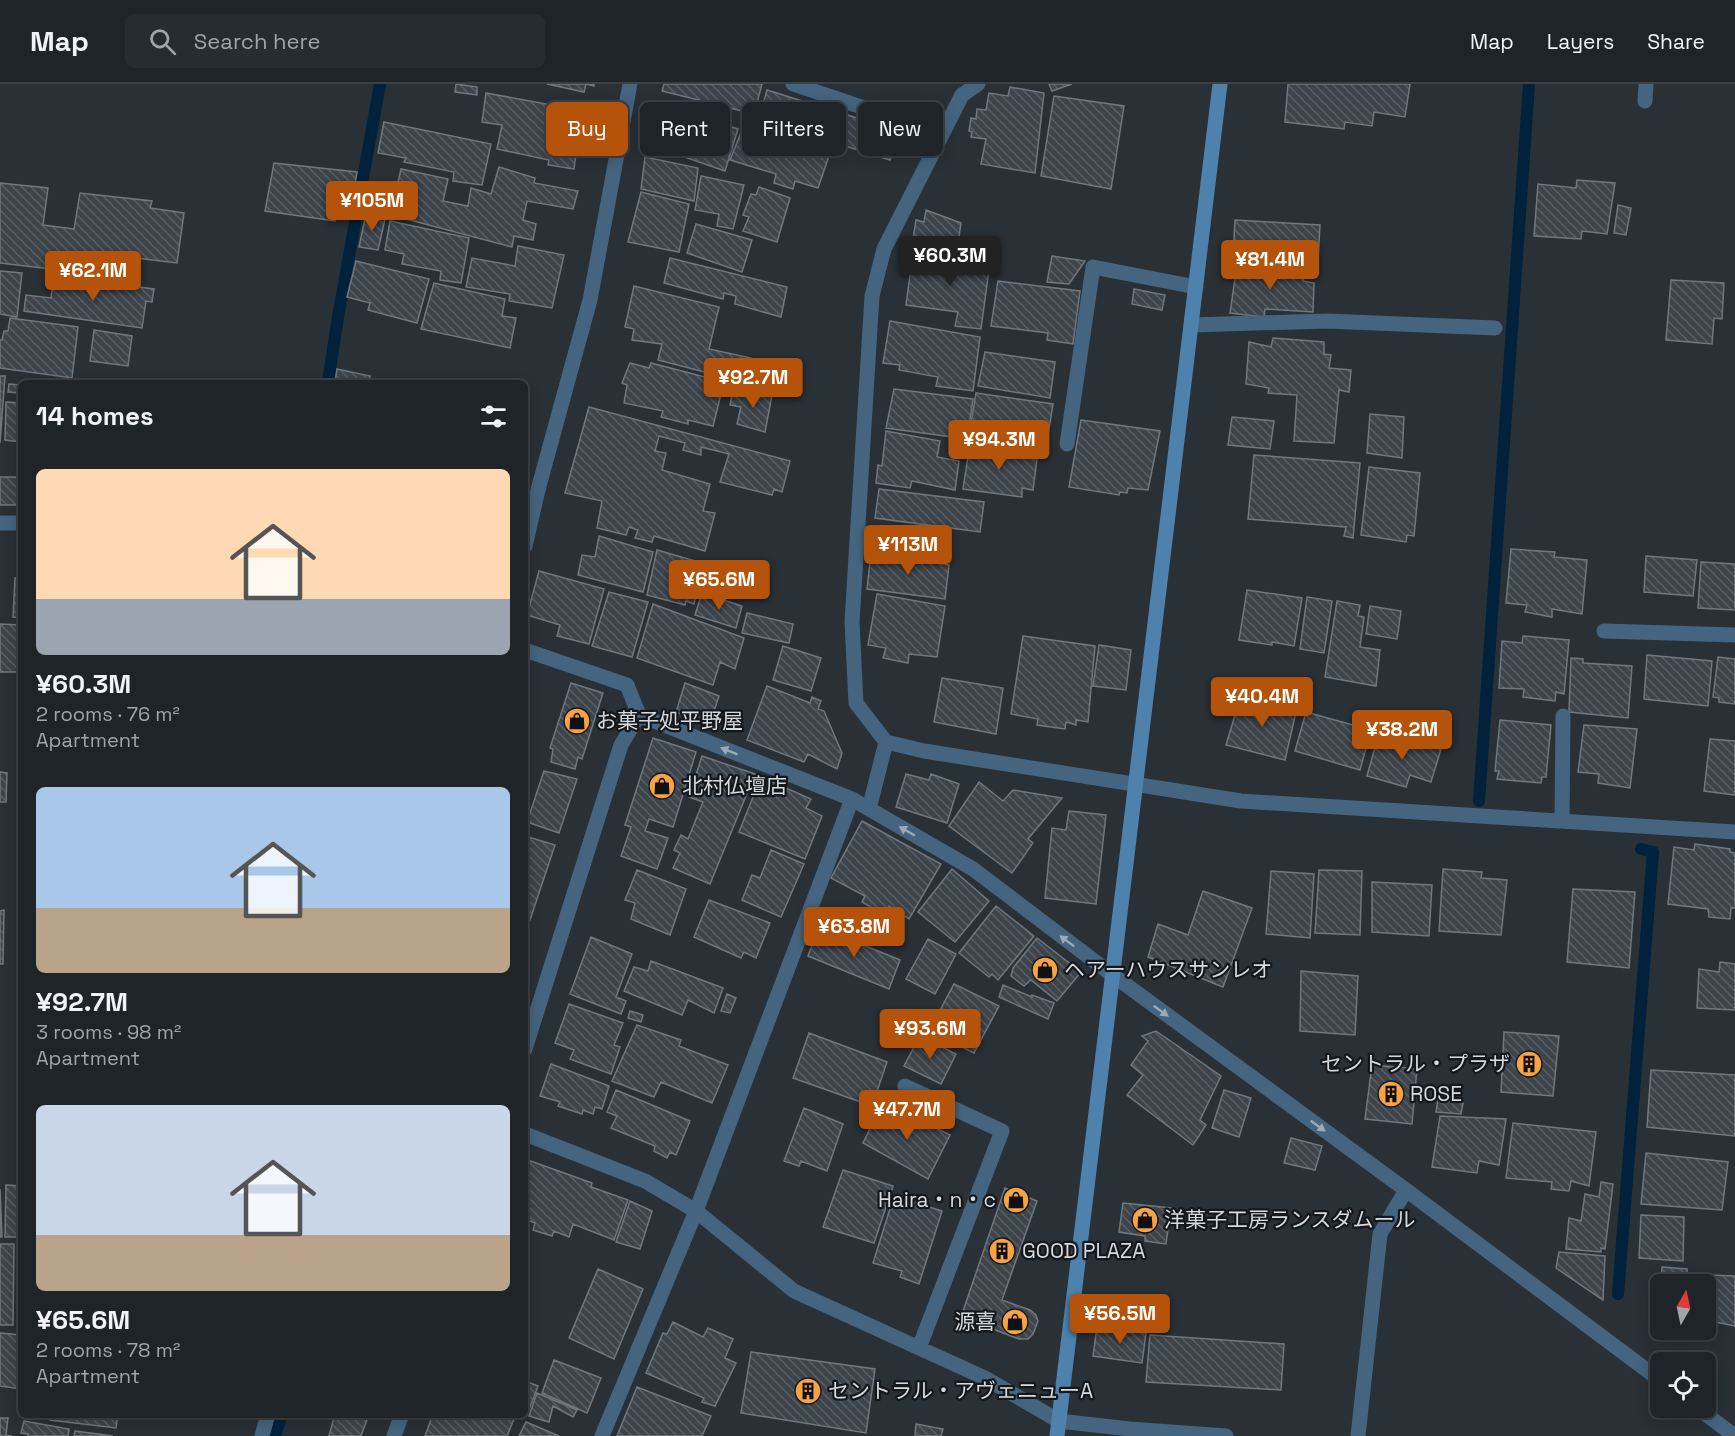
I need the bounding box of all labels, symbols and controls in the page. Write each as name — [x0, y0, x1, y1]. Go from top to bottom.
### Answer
search box — [125, 14, 545, 68]
text: Map — [30, 23, 89, 59]
icon: search — [146, 25, 179, 58]
text: Search here — [194, 27, 321, 55]
text: Map — [1470, 28, 1514, 55]
text: Layers — [1547, 28, 1614, 55]
text: Share — [1647, 28, 1705, 55]
chip: Buy — [546, 102, 628, 156]
chip: Rent — [640, 102, 730, 156]
chip: Filters — [742, 102, 846, 156]
chip: New — [858, 102, 943, 156]
pin: ¥105M — [330, 181, 414, 232]
text: ¥105M — [340, 187, 404, 213]
pin: ¥60.3M — [901, 236, 999, 287]
pin: ¥81.4M — [1221, 240, 1319, 291]
text: ¥60.3M — [913, 242, 987, 268]
text: ¥81.4M — [1235, 246, 1305, 272]
pin: ¥62.1M — [44, 251, 142, 302]
text: ¥62.1M — [59, 257, 127, 283]
pin: ¥92.7M — [704, 358, 802, 409]
text: ¥92.7M — [718, 364, 788, 390]
text: 14 homes — [36, 399, 154, 433]
icon: filters — [477, 400, 510, 433]
pin: ¥94.3M — [950, 420, 1048, 471]
text: ¥94.3M — [962, 426, 1036, 452]
icon: home — [219, 508, 327, 616]
pin: ¥113M — [866, 525, 950, 576]
text: ¥113M — [878, 531, 938, 557]
pin: ¥65.6M — [670, 560, 768, 611]
text: ¥65.6M — [683, 566, 755, 592]
text: ¥60.3M — [36, 667, 131, 701]
pin: ¥40.4M — [1213, 677, 1311, 728]
text: ¥40.4M — [1225, 683, 1299, 709]
text: 2 rooms · 76 m² — [36, 701, 180, 727]
shop icon: お菓子処平野屋 — [562, 706, 592, 736]
place label: お菓子処平野屋 — [596, 707, 743, 734]
pin: ¥38.2M — [1353, 710, 1451, 761]
text: ¥38.2M — [1366, 716, 1438, 742]
text: Apartment — [36, 727, 140, 753]
one-way arrow — [720, 746, 738, 755]
shop icon: 北村仏壇店 — [647, 771, 677, 801]
place label: 北村仏壇店 — [682, 772, 787, 799]
icon: home — [219, 826, 327, 934]
one-way arrow — [898, 826, 915, 836]
pin: ¥63.8M — [805, 907, 903, 958]
text: ¥63.8M — [818, 913, 890, 939]
one-way arrow — [1059, 935, 1075, 947]
shop icon: ヘアーハウスサンレオ — [1030, 955, 1060, 985]
place label: ヘアーハウスサンレオ — [1064, 956, 1272, 983]
text: ¥92.7M — [36, 985, 128, 1019]
one-way arrow — [1152, 1005, 1168, 1017]
pin: ¥93.6M — [881, 1009, 979, 1060]
text: ¥93.6M — [894, 1015, 966, 1041]
text: 3 rooms · 98 m² — [36, 1019, 181, 1045]
text: Apartment — [36, 1045, 140, 1071]
building icon: セントラル・プラザ — [1514, 1049, 1544, 1079]
place label: セントラル・プラザ — [1321, 1050, 1510, 1077]
building icon: ROSE — [1376, 1079, 1406, 1109]
place label: ROSE — [1410, 1080, 1462, 1107]
pin: ¥47.7M — [858, 1090, 956, 1141]
text: ¥47.7M — [873, 1096, 941, 1122]
one-way arrow — [1310, 1120, 1326, 1132]
icon: home — [219, 1144, 327, 1252]
shop icon: Haira・n・c — [1001, 1185, 1031, 1215]
place label: Haira・n・c — [878, 1186, 996, 1213]
shop icon: 洋菓子工房ランスダムール — [1130, 1205, 1160, 1235]
place label: 洋菓子工房ランスダムール — [1164, 1206, 1416, 1233]
building icon: GOOD PLAZA — [987, 1236, 1017, 1266]
place label: GOOD PLAZA — [1022, 1237, 1145, 1264]
north arrow — [1650, 1274, 1716, 1340]
map controls — [1650, 1274, 1716, 1418]
pin: ¥56.5M — [1071, 1294, 1169, 1345]
text: ¥56.5M — [1084, 1300, 1156, 1326]
text: ¥65.6M — [36, 1303, 130, 1337]
shop icon: 源喜 — [1000, 1307, 1030, 1337]
place label: 源喜 — [954, 1308, 996, 1335]
text: 2 rooms · 78 m² — [36, 1337, 180, 1363]
button: locate — [1650, 1352, 1716, 1418]
text: Apartment — [36, 1363, 140, 1389]
building icon: セントラル・アヴェニューA — [793, 1376, 823, 1406]
place label: セントラル・アヴェニューA — [828, 1377, 1093, 1404]

